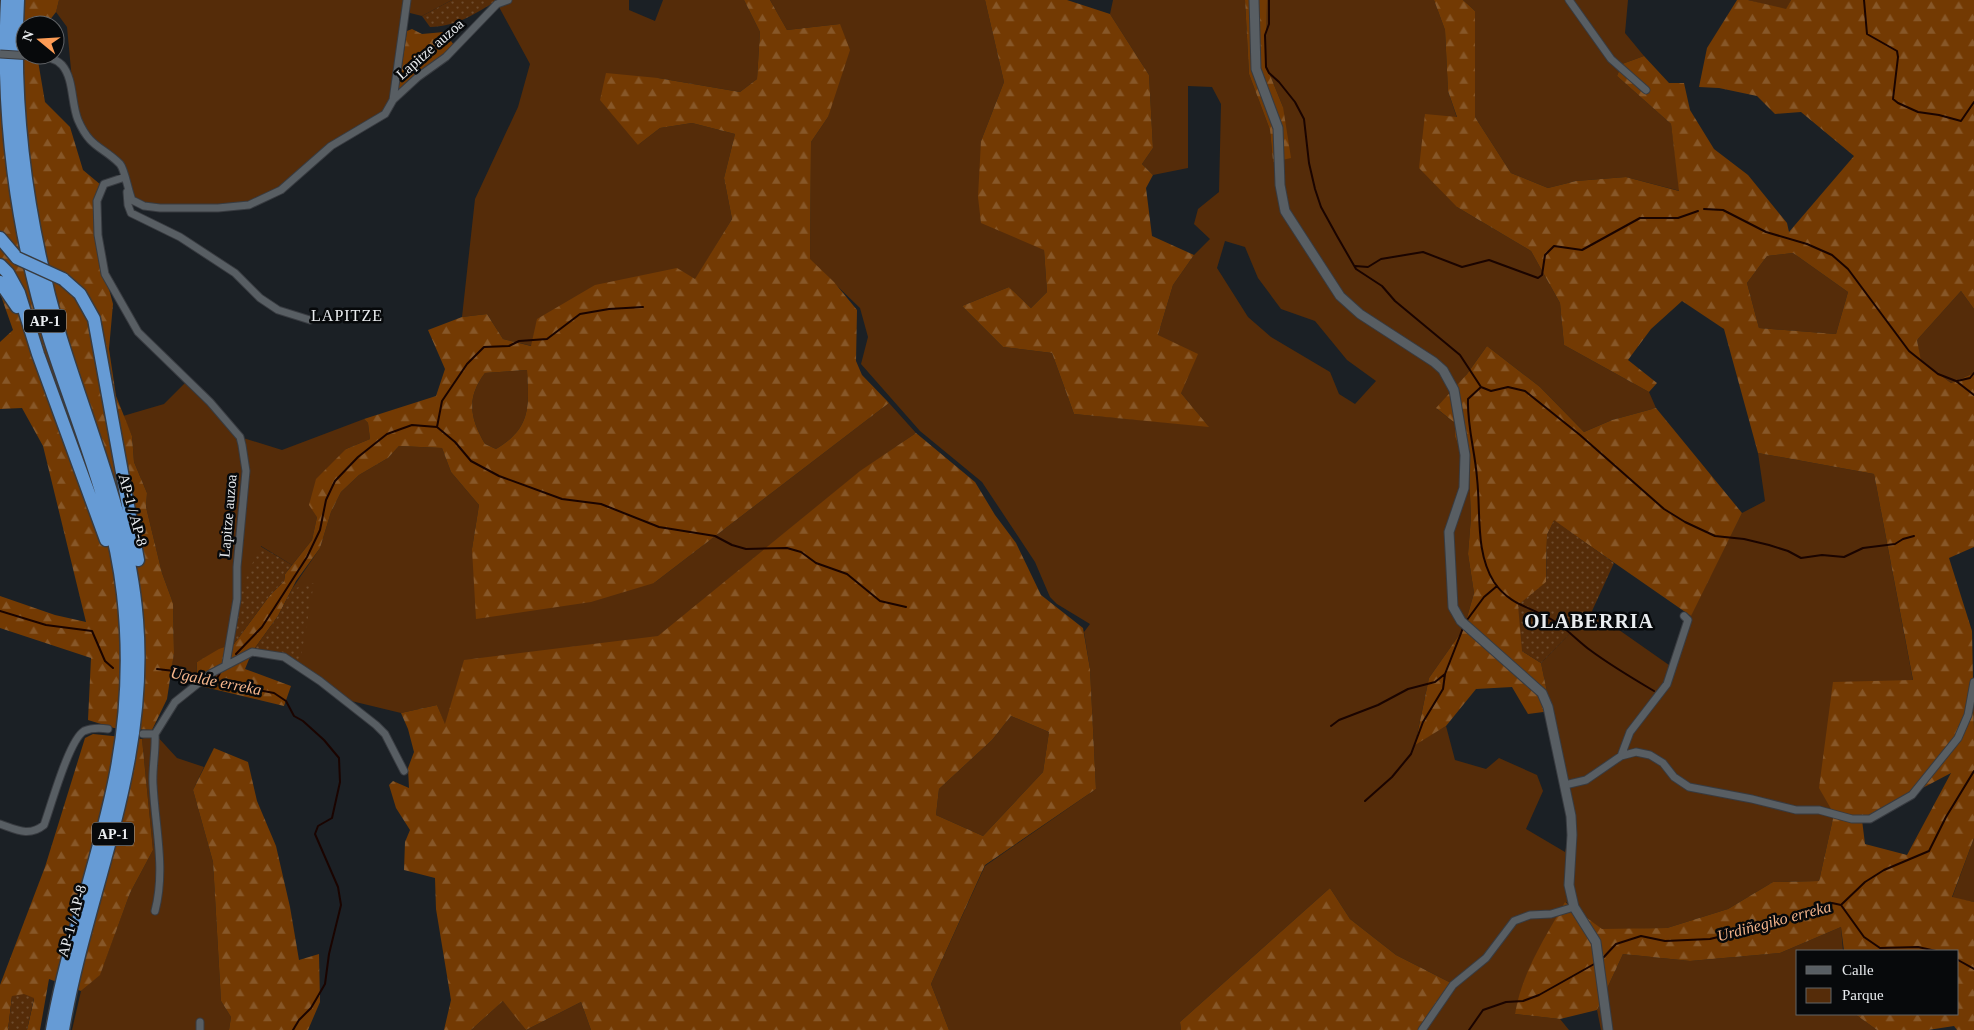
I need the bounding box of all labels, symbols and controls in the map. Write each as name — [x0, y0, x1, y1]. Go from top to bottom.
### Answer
north arrow — [15, 15, 65, 65]
street label: Lapitze auzoa — [393, 15, 467, 82]
text: N — [19, 29, 37, 43]
district label: LAPITZE — [311, 307, 383, 324]
road number: AP-1 — [24, 310, 66, 332]
street label: AP-1 / AP-8 — [116, 472, 150, 548]
street label: Lapitze auzoa — [216, 473, 240, 558]
district label: OLABERRIA — [1524, 610, 1654, 632]
water label: Ugalde erreka — [169, 664, 263, 699]
road number: AP-1 — [92, 822, 134, 846]
street label: AP-1 / AP-8 — [55, 883, 89, 959]
water label: Urdiñegiko erreka — [1715, 898, 1833, 945]
legend — [1796, 950, 1959, 1015]
text: Calle — [1842, 962, 1874, 978]
text: Parque — [1842, 987, 1884, 1003]

